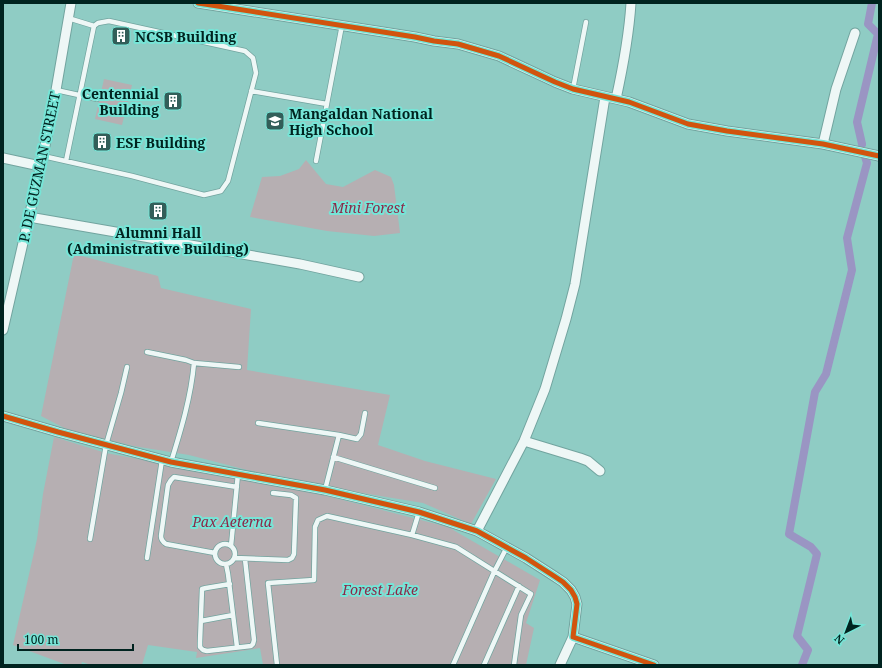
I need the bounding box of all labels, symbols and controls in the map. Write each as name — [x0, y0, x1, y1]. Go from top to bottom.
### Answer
building icon: NCSB Building — [110, 25, 132, 47]
place label: NCSB Building — [135, 27, 237, 46]
place label: Centennial Building — [82, 84, 159, 119]
street label: P. DE GUZMAN STREET — [14, 90, 64, 244]
building icon: Centennial Building — [162, 90, 184, 112]
place label: Mangaldan National High School — [289, 104, 433, 139]
school or university icon: Mangaldan National High School — [264, 110, 286, 132]
building icon: ESF Building — [91, 131, 113, 153]
place label: ESF Building — [116, 133, 206, 152]
park label: Mini Forest — [330, 198, 406, 217]
building icon: Alumni Hall (Administrative Building) — [147, 200, 169, 222]
place label: Alumni Hall (Administrative Building) — [67, 223, 249, 258]
park label: Pax Aeterna — [191, 512, 273, 531]
park label: Forest Lake — [341, 580, 418, 599]
north arrow — [826, 612, 866, 652]
scale bar — [18, 626, 133, 652]
text: 100 m — [24, 631, 59, 648]
text: N — [830, 631, 847, 648]

